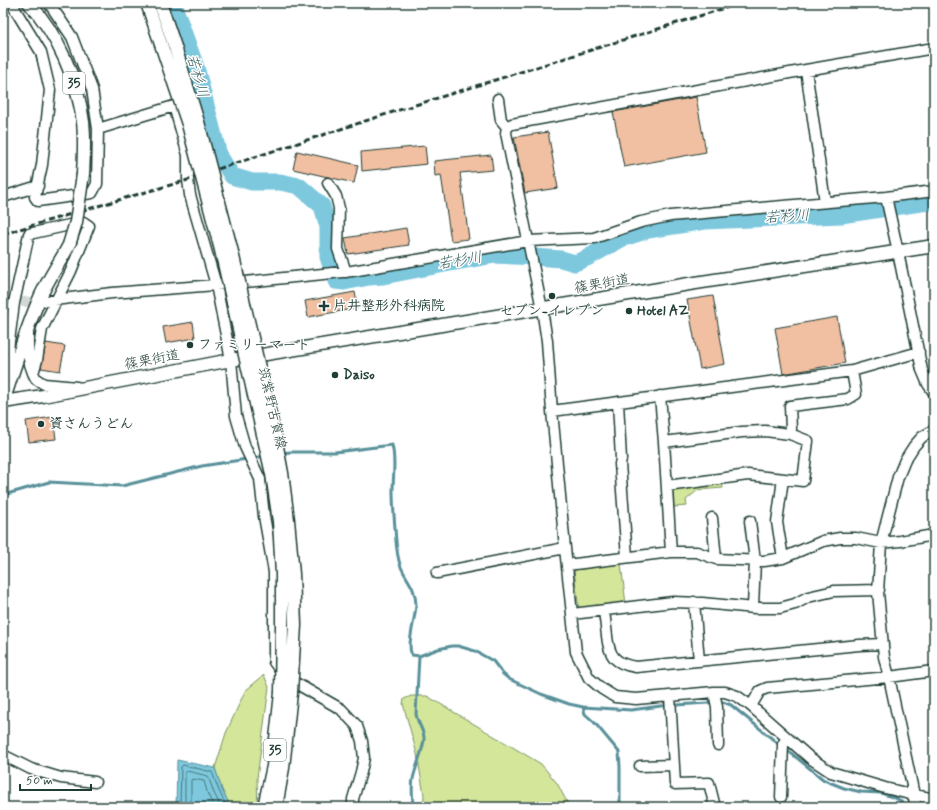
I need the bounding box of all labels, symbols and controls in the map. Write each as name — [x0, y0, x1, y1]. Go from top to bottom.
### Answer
water label: 若杉川 — [181, 52, 213, 100]
road number: 35 — [63, 72, 85, 94]
water label: 若杉川 — [764, 206, 810, 228]
water label: 若杉川 — [436, 247, 484, 275]
street label: 篠栗街道 — [573, 270, 631, 298]
marker: セブン-イレブン — [547, 291, 557, 301]
place label: 片井整形外科病院 — [333, 297, 445, 315]
marker: 片井整形外科病院 — [318, 300, 330, 312]
place label: セブン-イレブン — [500, 302, 604, 320]
place label: Hotel AZ — [637, 302, 689, 320]
marker: Hotel AZ — [624, 306, 634, 316]
place label: ファミリーマート — [198, 336, 311, 354]
marker: ファミリーマート — [185, 340, 195, 350]
street label: 篠栗街道 — [123, 346, 181, 374]
street label: 筑紫野古賀線 — [254, 365, 290, 451]
place label: Daiso — [343, 366, 375, 384]
marker: Daiso — [330, 370, 340, 380]
place label: 資さんうどん — [49, 415, 134, 433]
marker: 資さんうどん — [36, 419, 46, 429]
road number: 35 — [264, 739, 286, 761]
scale bar — [20, 766, 91, 792]
text: 50 m — [26, 773, 53, 789]

